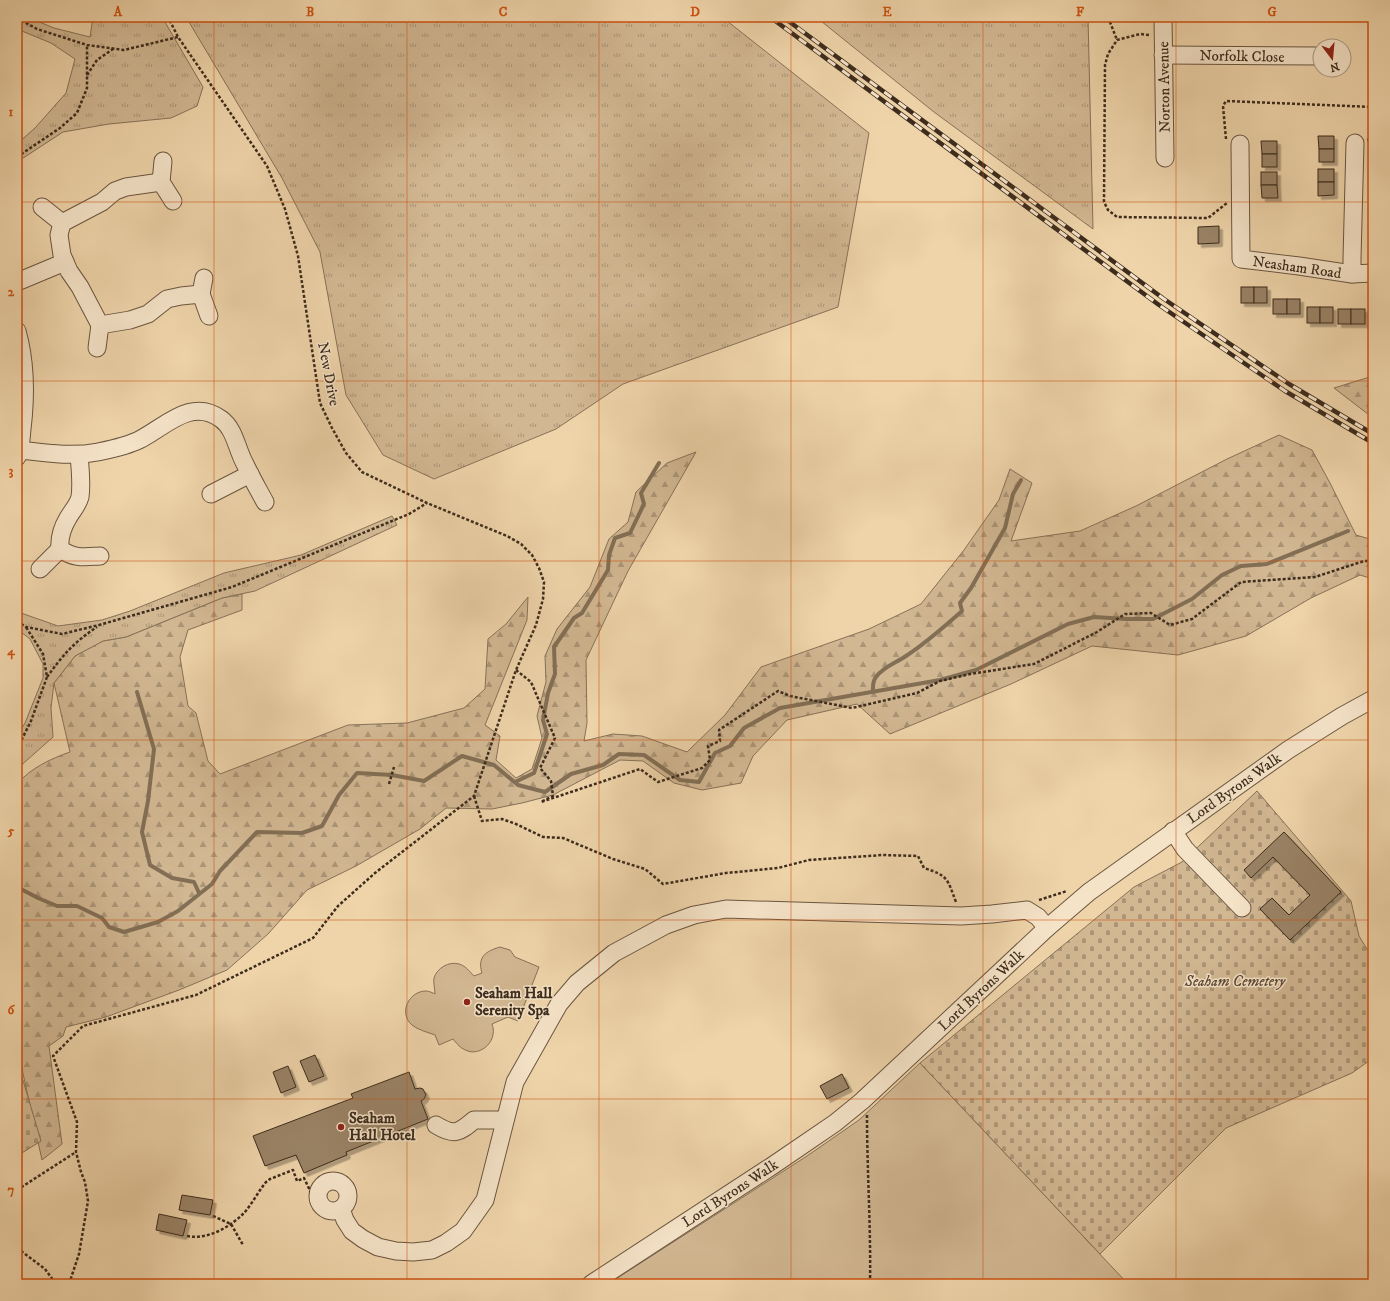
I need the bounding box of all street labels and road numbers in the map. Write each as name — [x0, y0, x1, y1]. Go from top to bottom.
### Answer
street label: Norton Avenue — [1154, 41, 1175, 133]
street label: Norfolk Close — [1199, 46, 1285, 67]
street label: Neasham Road — [1251, 252, 1343, 283]
street label: New Drive — [313, 341, 344, 408]
street label: Lord Byrons Walk — [1183, 748, 1286, 828]
street label: Lord Byrons Walk — [934, 945, 1029, 1035]
street label: Lord Byrons Walk — [679, 1155, 782, 1232]

